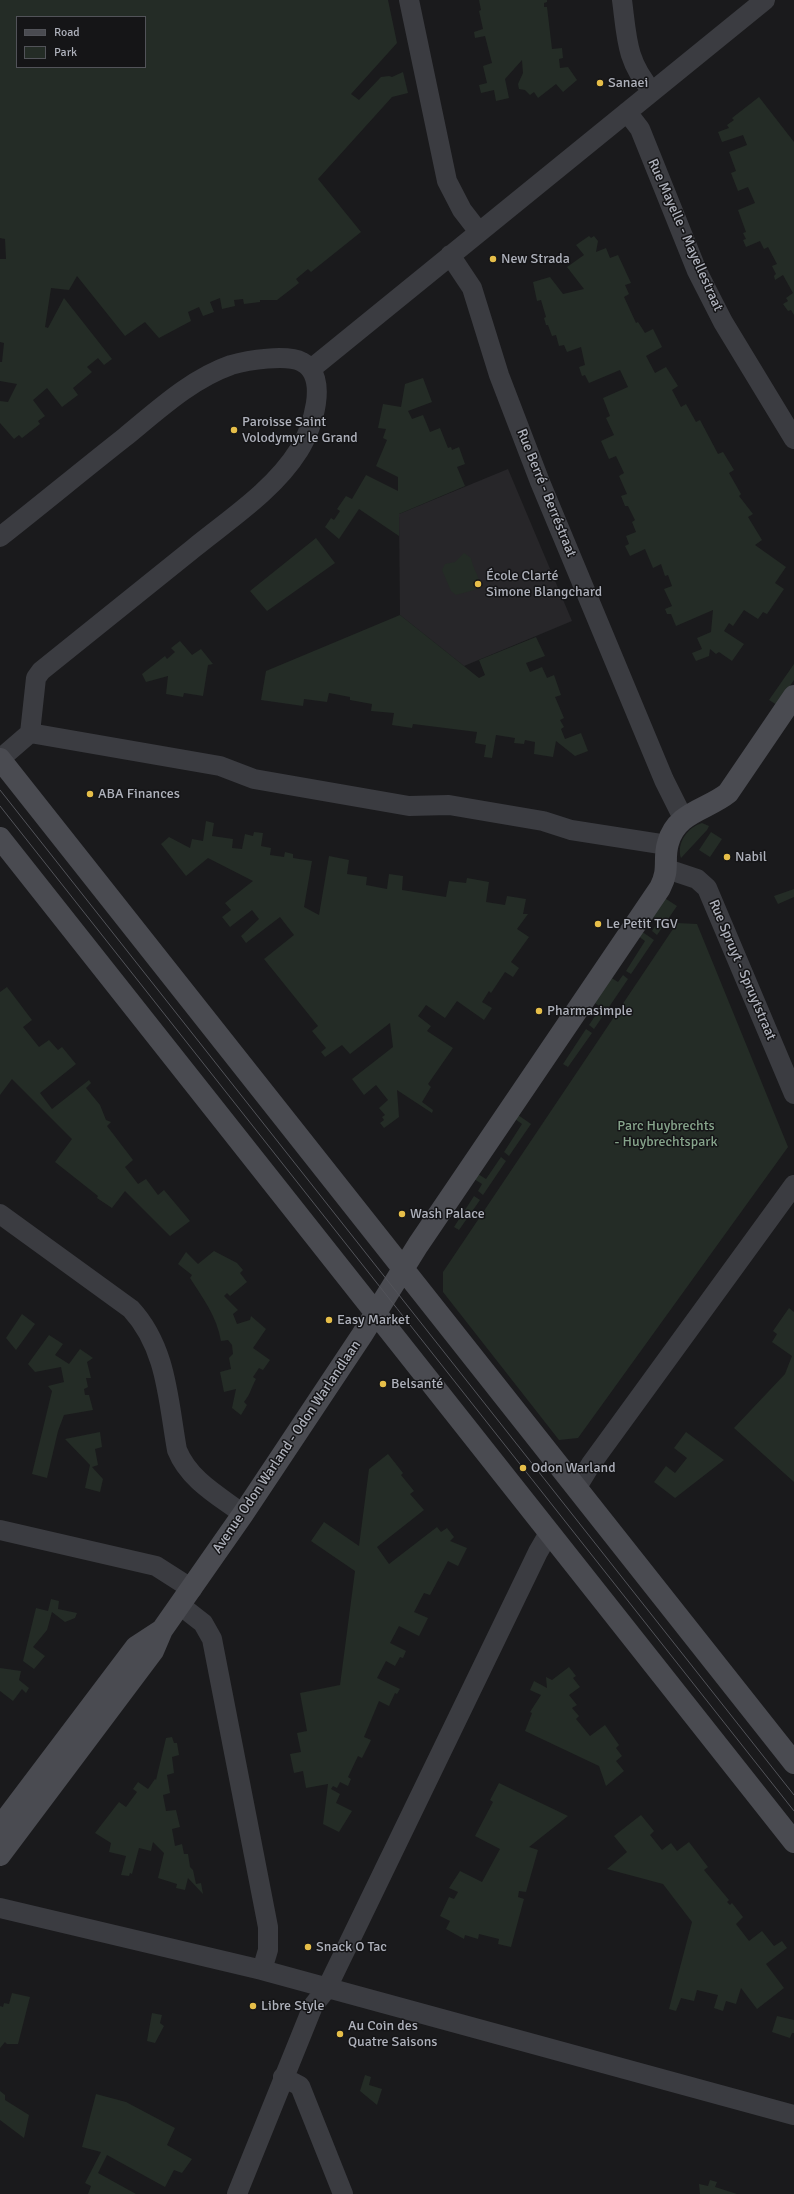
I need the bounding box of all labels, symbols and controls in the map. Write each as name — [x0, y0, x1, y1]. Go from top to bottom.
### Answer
legend — [16, 16, 146, 68]
text: Road — [54, 25, 80, 40]
text: Park — [54, 45, 77, 60]
place label: Sanaei — [608, 75, 648, 91]
marker: Sanaei — [595, 78, 605, 88]
street label: Rue Mayelle - Mayellestraat — [644, 156, 726, 314]
place label: New Strada — [501, 251, 570, 267]
marker: New Strada — [488, 254, 498, 264]
place label: Paroisse Saint Volodymyr le Grand — [242, 414, 358, 446]
marker: Paroisse Saint Volodymyr le Grand — [229, 425, 239, 435]
street label: Rue Berré - Berréstraat — [513, 426, 579, 560]
place label: École Clarté Simone Blangchard — [486, 568, 602, 600]
marker: École Clarté Simone Blangchard — [473, 579, 483, 589]
place label: ABA Finances — [98, 786, 180, 802]
marker: ABA Finances — [85, 789, 95, 799]
place label: Nabil — [735, 849, 767, 865]
marker: Nabil — [722, 852, 732, 862]
street label: Rue Spruyt - Spruytstraat — [705, 897, 779, 1043]
place label: Le Petit TGV — [606, 916, 678, 932]
marker: Le Petit TGV — [593, 919, 603, 929]
place label: Pharmasimple — [547, 1003, 633, 1019]
marker: Pharmasimple — [534, 1006, 544, 1016]
park label: Parc Huybrechts - Huybrechtspark — [615, 1118, 717, 1150]
place label: Wash Palace — [410, 1206, 485, 1222]
marker: Wash Palace — [397, 1209, 407, 1219]
place label: Easy Market — [337, 1312, 410, 1328]
marker: Easy Market — [324, 1315, 334, 1325]
street label: Avenue Odon Warland - Odon Warlandlaan — [209, 1337, 365, 1557]
place label: Belsanté — [391, 1376, 443, 1392]
marker: Belsanté — [378, 1379, 388, 1389]
place label: Odon Warland — [531, 1460, 616, 1476]
marker: Odon Warland — [518, 1463, 528, 1473]
place label: Snack O Tac — [316, 1939, 387, 1955]
marker: Snack O Tac — [303, 1942, 313, 1952]
place label: Libre Style — [261, 1998, 324, 2014]
marker: Libre Style — [248, 2001, 258, 2011]
place label: Au Coin des Quatre Saisons — [348, 2018, 437, 2050]
marker: Au Coin des Quatre Saisons — [335, 2029, 345, 2039]

